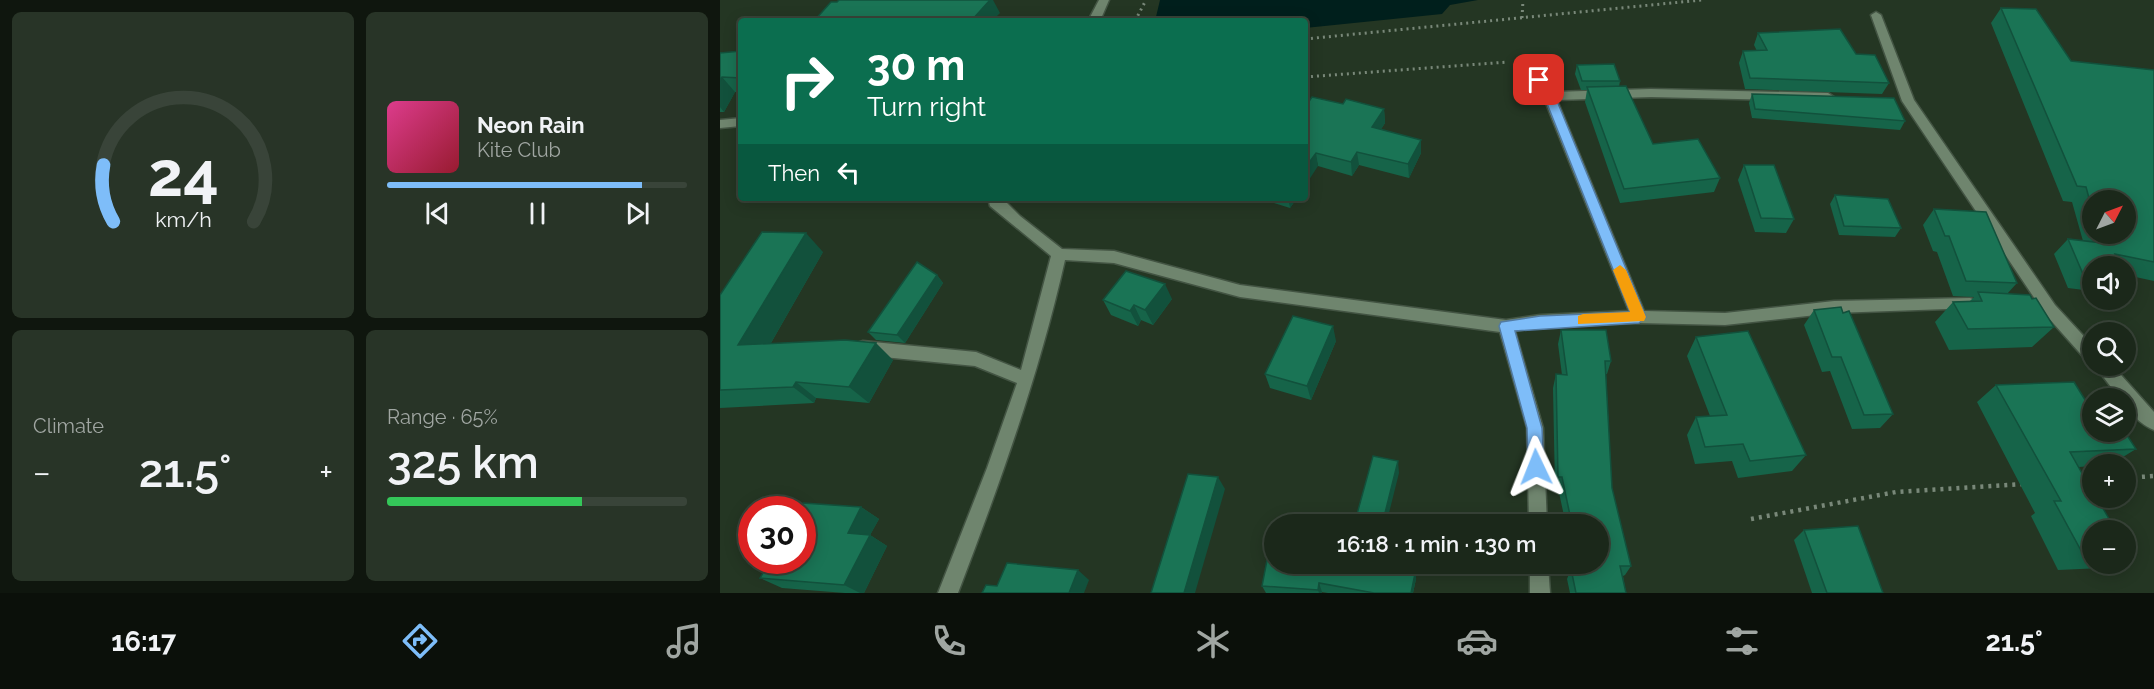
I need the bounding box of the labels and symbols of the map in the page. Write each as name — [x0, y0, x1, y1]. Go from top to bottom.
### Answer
pin — [1513, 54, 1564, 105]
north arrow — [2082, 190, 2136, 244]
position arrow — [1504, 435, 1568, 499]
speed limit sign: 30 — [738, 496, 816, 574]

